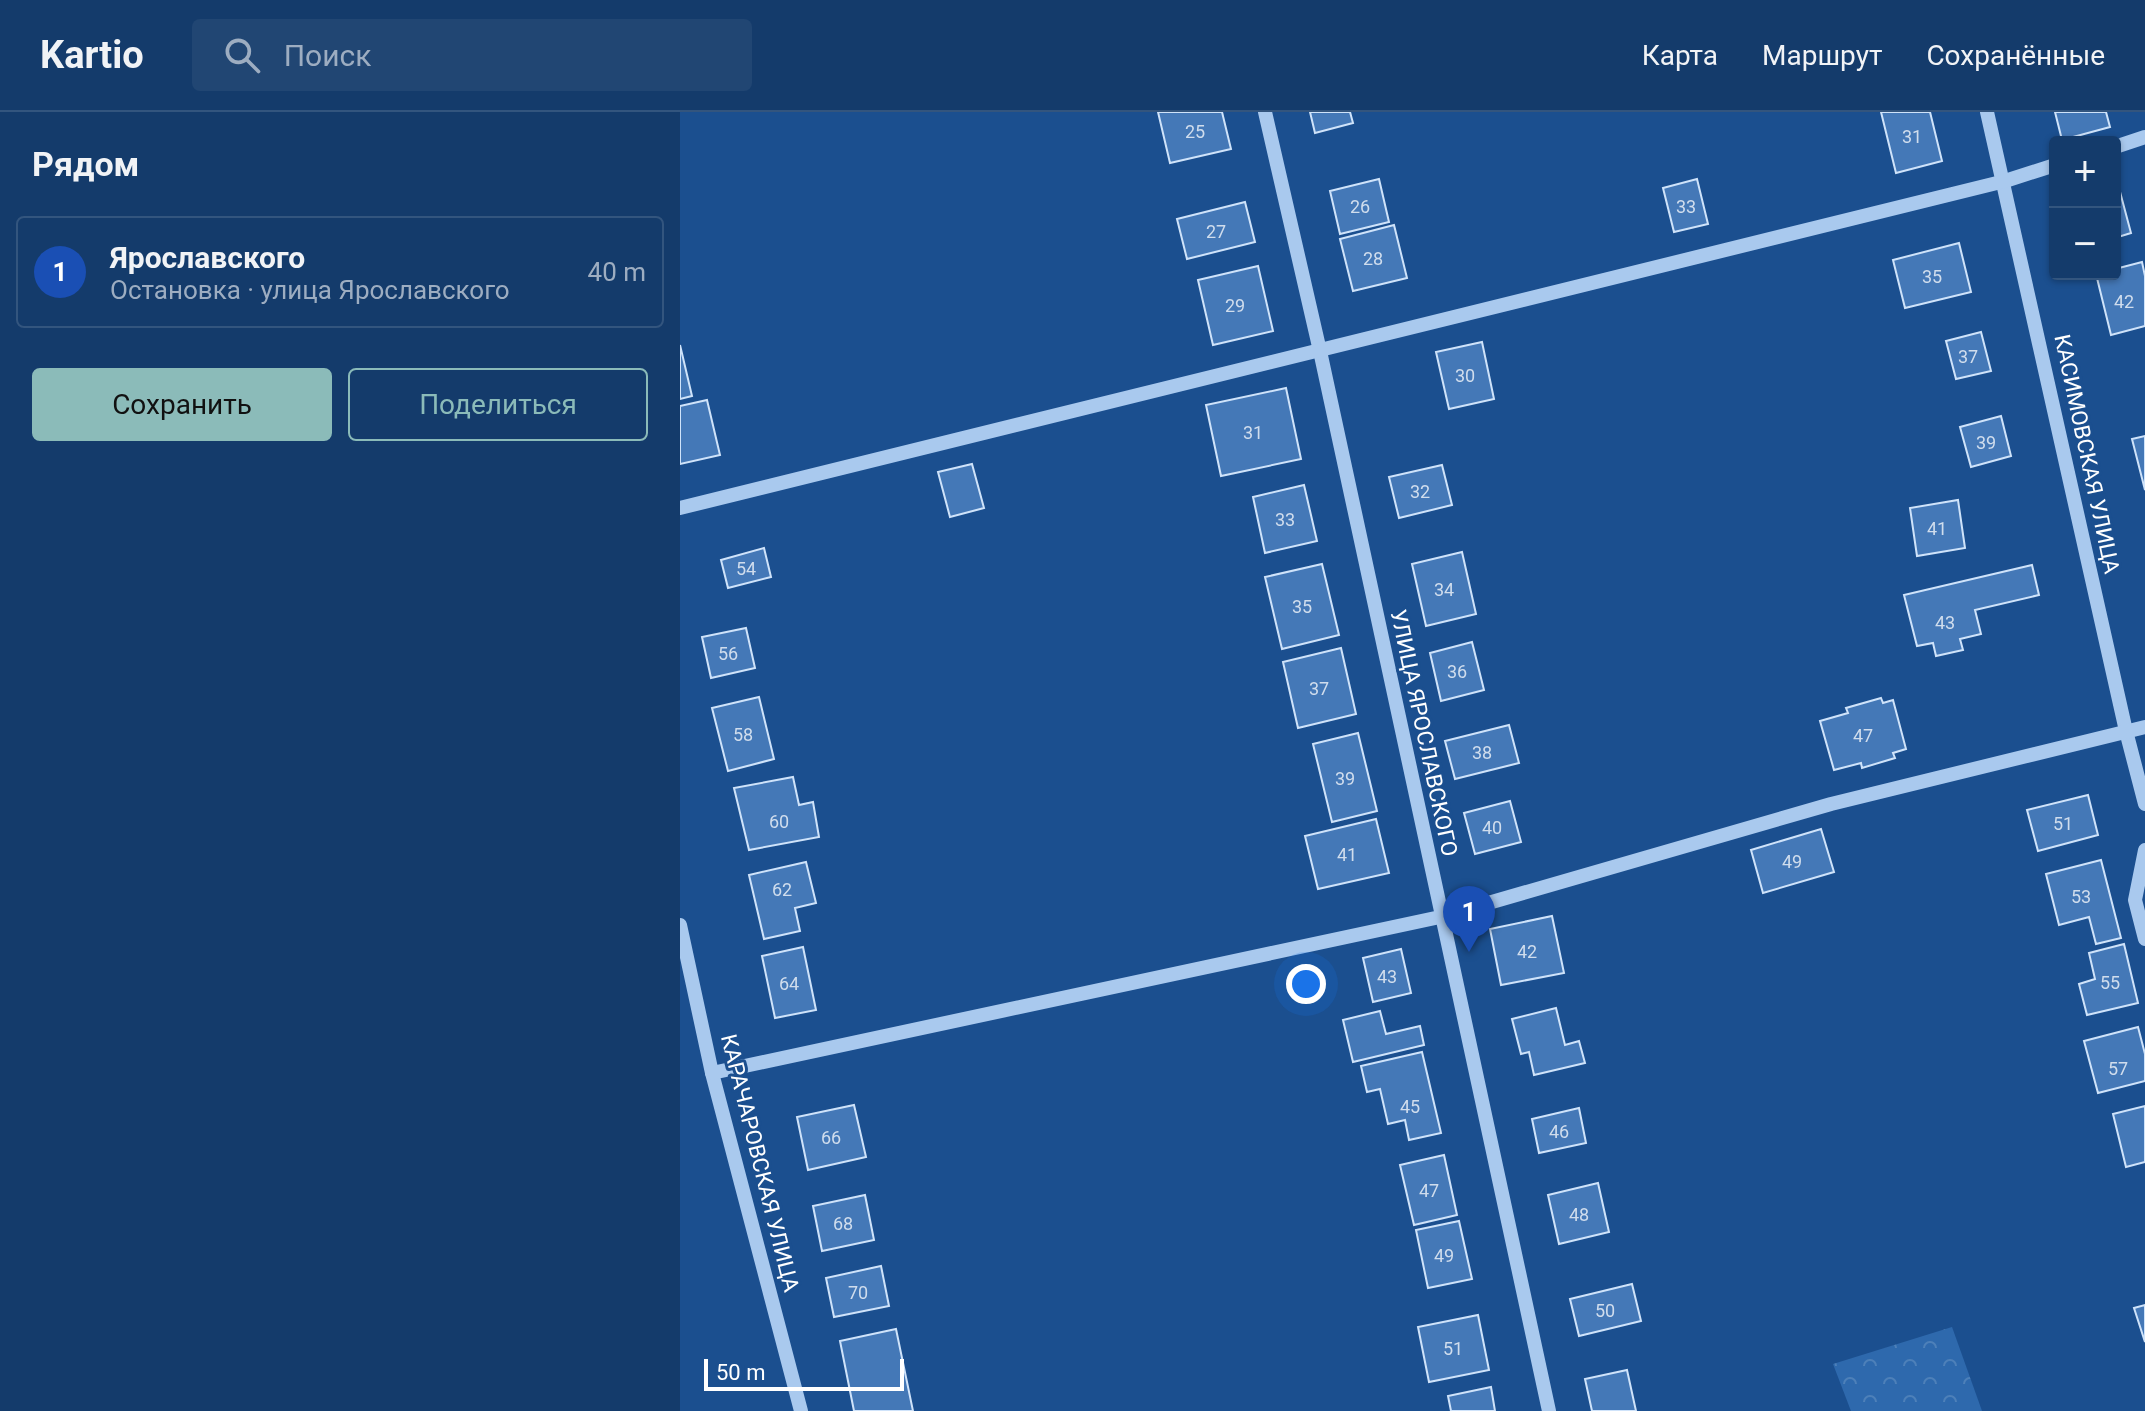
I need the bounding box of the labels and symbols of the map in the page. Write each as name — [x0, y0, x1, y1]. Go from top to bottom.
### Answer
house number: 25 — [1185, 121, 1205, 142]
house number: 31 — [1902, 126, 1922, 147]
house number: 26 — [1350, 196, 1370, 217]
house number: 33 — [1676, 196, 1696, 217]
house number: 27 — [1206, 221, 1226, 242]
house number: 28 — [1363, 248, 1383, 269]
house number: 35 — [1922, 266, 1942, 287]
house number: 42 — [2114, 291, 2134, 312]
house number: 29 — [1225, 295, 1245, 316]
street label: КАСИМОВСКАЯ УЛИЦА — [2049, 332, 2125, 577]
house number: 37 — [1958, 346, 1978, 367]
house number: 30 — [1455, 365, 1475, 386]
house number: 31 — [1243, 422, 1263, 443]
house number: 39 — [1976, 432, 1996, 453]
house number: 32 — [1410, 481, 1430, 502]
house number: 33 — [1275, 509, 1295, 530]
house number: 41 — [1927, 518, 1947, 539]
house number: 54 — [736, 558, 756, 579]
house number: 34 — [1434, 579, 1454, 600]
house number: 35 — [1292, 596, 1312, 617]
street label: УЛИЦА ЯРОСЛАВСКОГО — [1386, 607, 1462, 859]
house number: 43 — [1935, 612, 1955, 633]
house number: 56 — [718, 643, 738, 664]
house number: 36 — [1447, 661, 1467, 682]
house number: 37 — [1309, 678, 1329, 699]
house number: 58 — [733, 724, 753, 745]
house number: 47 — [1853, 725, 1873, 746]
house number: 38 — [1472, 742, 1492, 763]
house number: 39 — [1335, 768, 1355, 789]
house number: 60 — [769, 811, 789, 832]
house number: 51 — [2053, 813, 2073, 834]
house number: 40 — [1482, 817, 1502, 838]
house number: 41 — [1337, 844, 1357, 865]
house number: 49 — [1782, 851, 1802, 872]
house number: 62 — [772, 879, 792, 900]
pin: 1 — [1443, 886, 1495, 952]
house number: 53 — [2071, 886, 2091, 907]
house number: 42 — [1517, 941, 1537, 962]
your location — [1286, 964, 1326, 1004]
house number: 43 — [1377, 966, 1397, 987]
house number: 55 — [2100, 972, 2120, 993]
house number: 64 — [779, 973, 799, 994]
street label: КАРАЧАРОВСКАЯ УЛИЦА — [716, 1032, 804, 1295]
house number: 57 — [2108, 1058, 2128, 1079]
house number: 45 — [1400, 1096, 1420, 1117]
house number: 46 — [1549, 1121, 1569, 1142]
house number: 66 — [821, 1127, 841, 1148]
house number: 47 — [1419, 1180, 1439, 1201]
house number: 48 — [1569, 1204, 1589, 1225]
house number: 68 — [833, 1213, 853, 1234]
house number: 49 — [1434, 1245, 1454, 1266]
house number: 70 — [848, 1282, 868, 1303]
house number: 50 — [1595, 1300, 1615, 1321]
house number: 51 — [1443, 1338, 1463, 1359]
scale bar — [704, 1355, 904, 1391]

